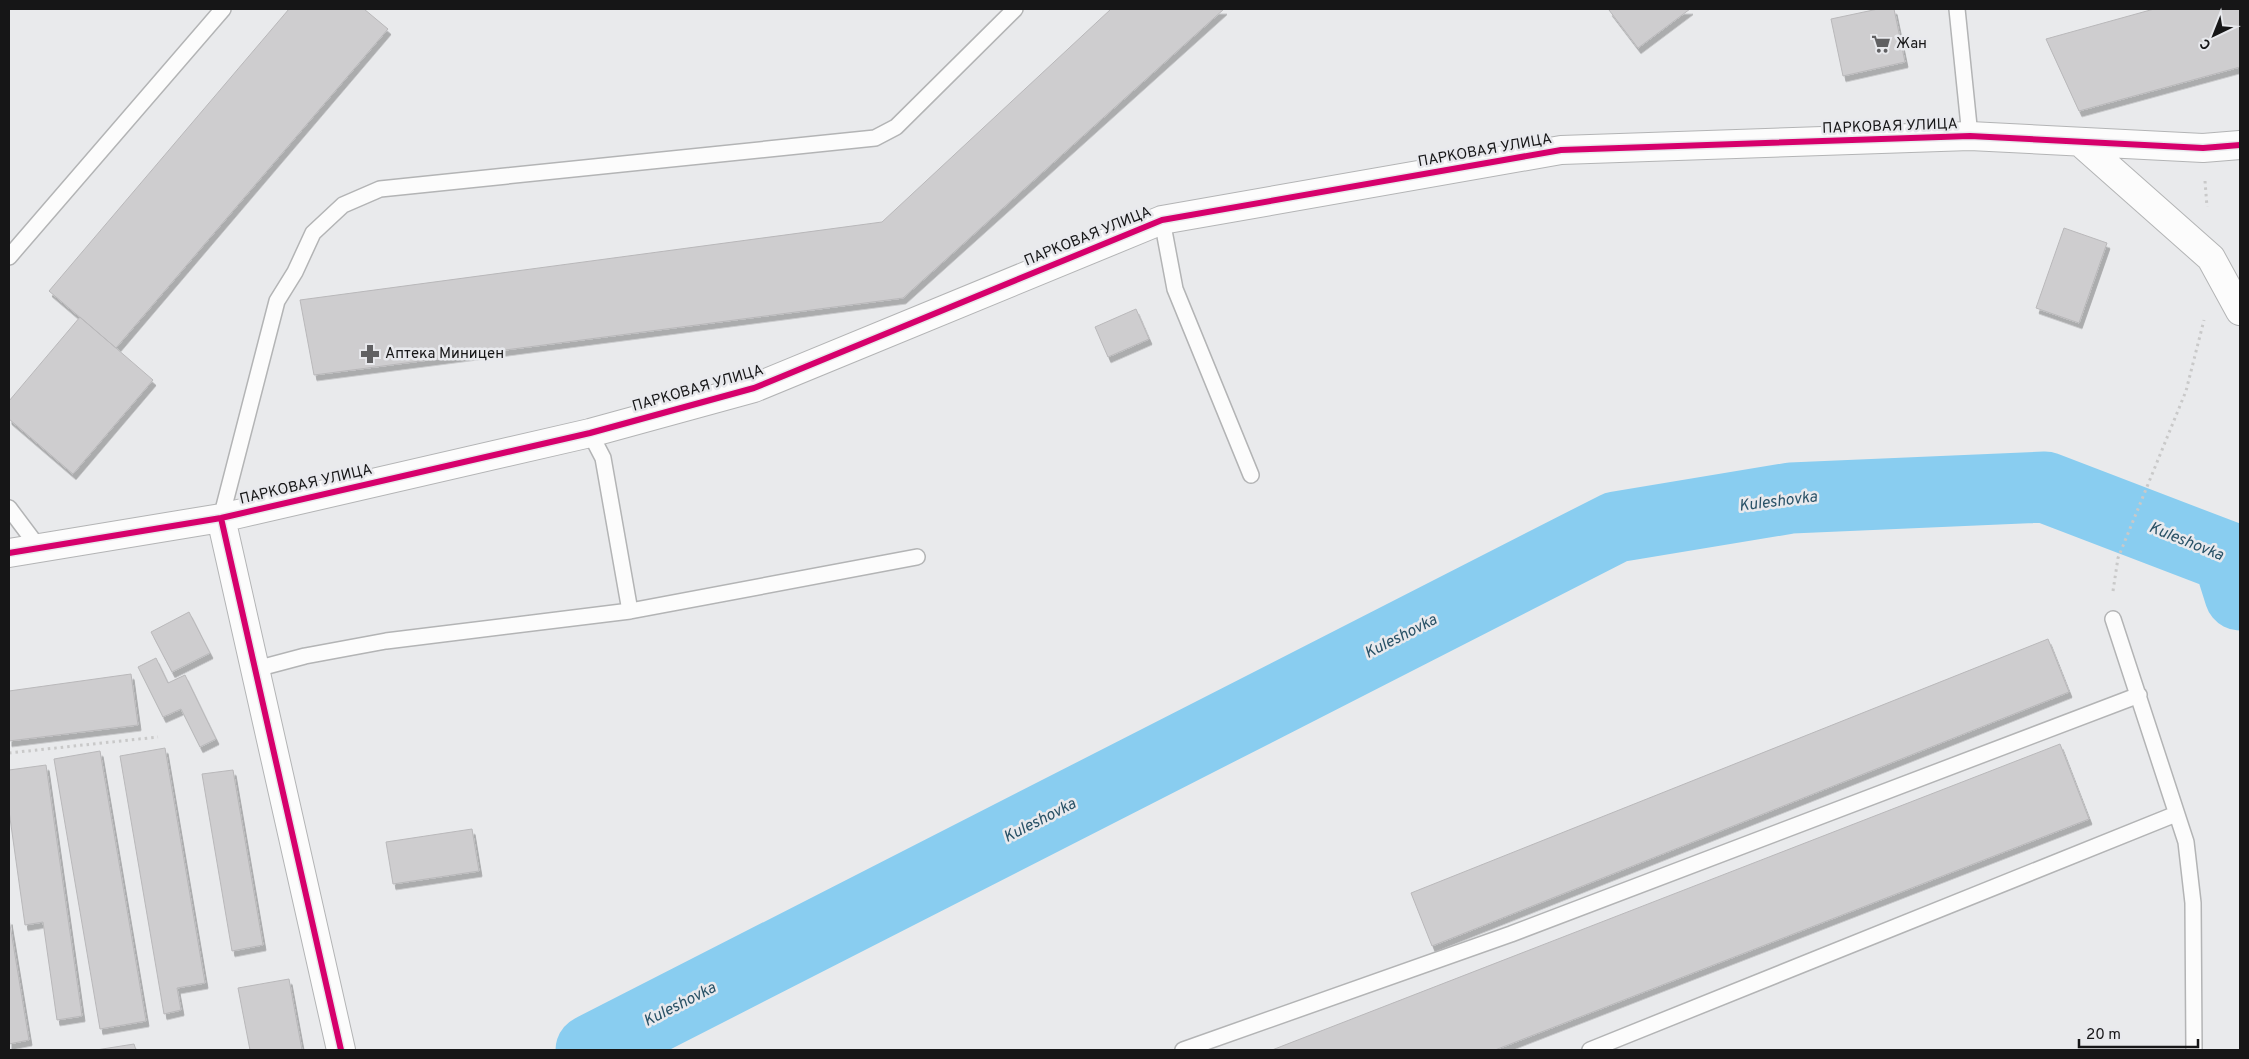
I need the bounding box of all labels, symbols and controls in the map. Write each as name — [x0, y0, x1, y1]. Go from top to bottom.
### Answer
north arrow — [2189, 10, 2239, 60]
supermarket icon: Жан — [1870, 33, 1892, 55]
text: С — [2197, 34, 2215, 53]
place label: Жан — [1896, 35, 1927, 54]
street label: ПАРКОВАЯ УЛИЦА — [1822, 115, 1958, 139]
street label: ПАРКОВАЯ УЛИЦА — [1417, 130, 1553, 172]
street label: ПАРКОВАЯ УЛИЦА — [1022, 203, 1154, 271]
pharmacy icon: Аптека Миницен — [359, 343, 381, 365]
place label: Аптека Миницен — [385, 345, 504, 364]
street label: ПАРКОВАЯ УЛИЦА — [630, 361, 766, 417]
street label: ПАРКОВАЯ УЛИЦА — [238, 460, 374, 510]
water label: Kuleshovka — [1738, 487, 1819, 517]
water label: Kuleshovka — [2146, 518, 2227, 566]
water label: Kuleshovka — [1361, 610, 1441, 664]
water label: Kuleshovka — [1000, 794, 1080, 848]
water label: Kuleshovka — [640, 978, 720, 1032]
scale bar — [2079, 1016, 2198, 1048]
text: 20 m — [2086, 1026, 2121, 1045]

